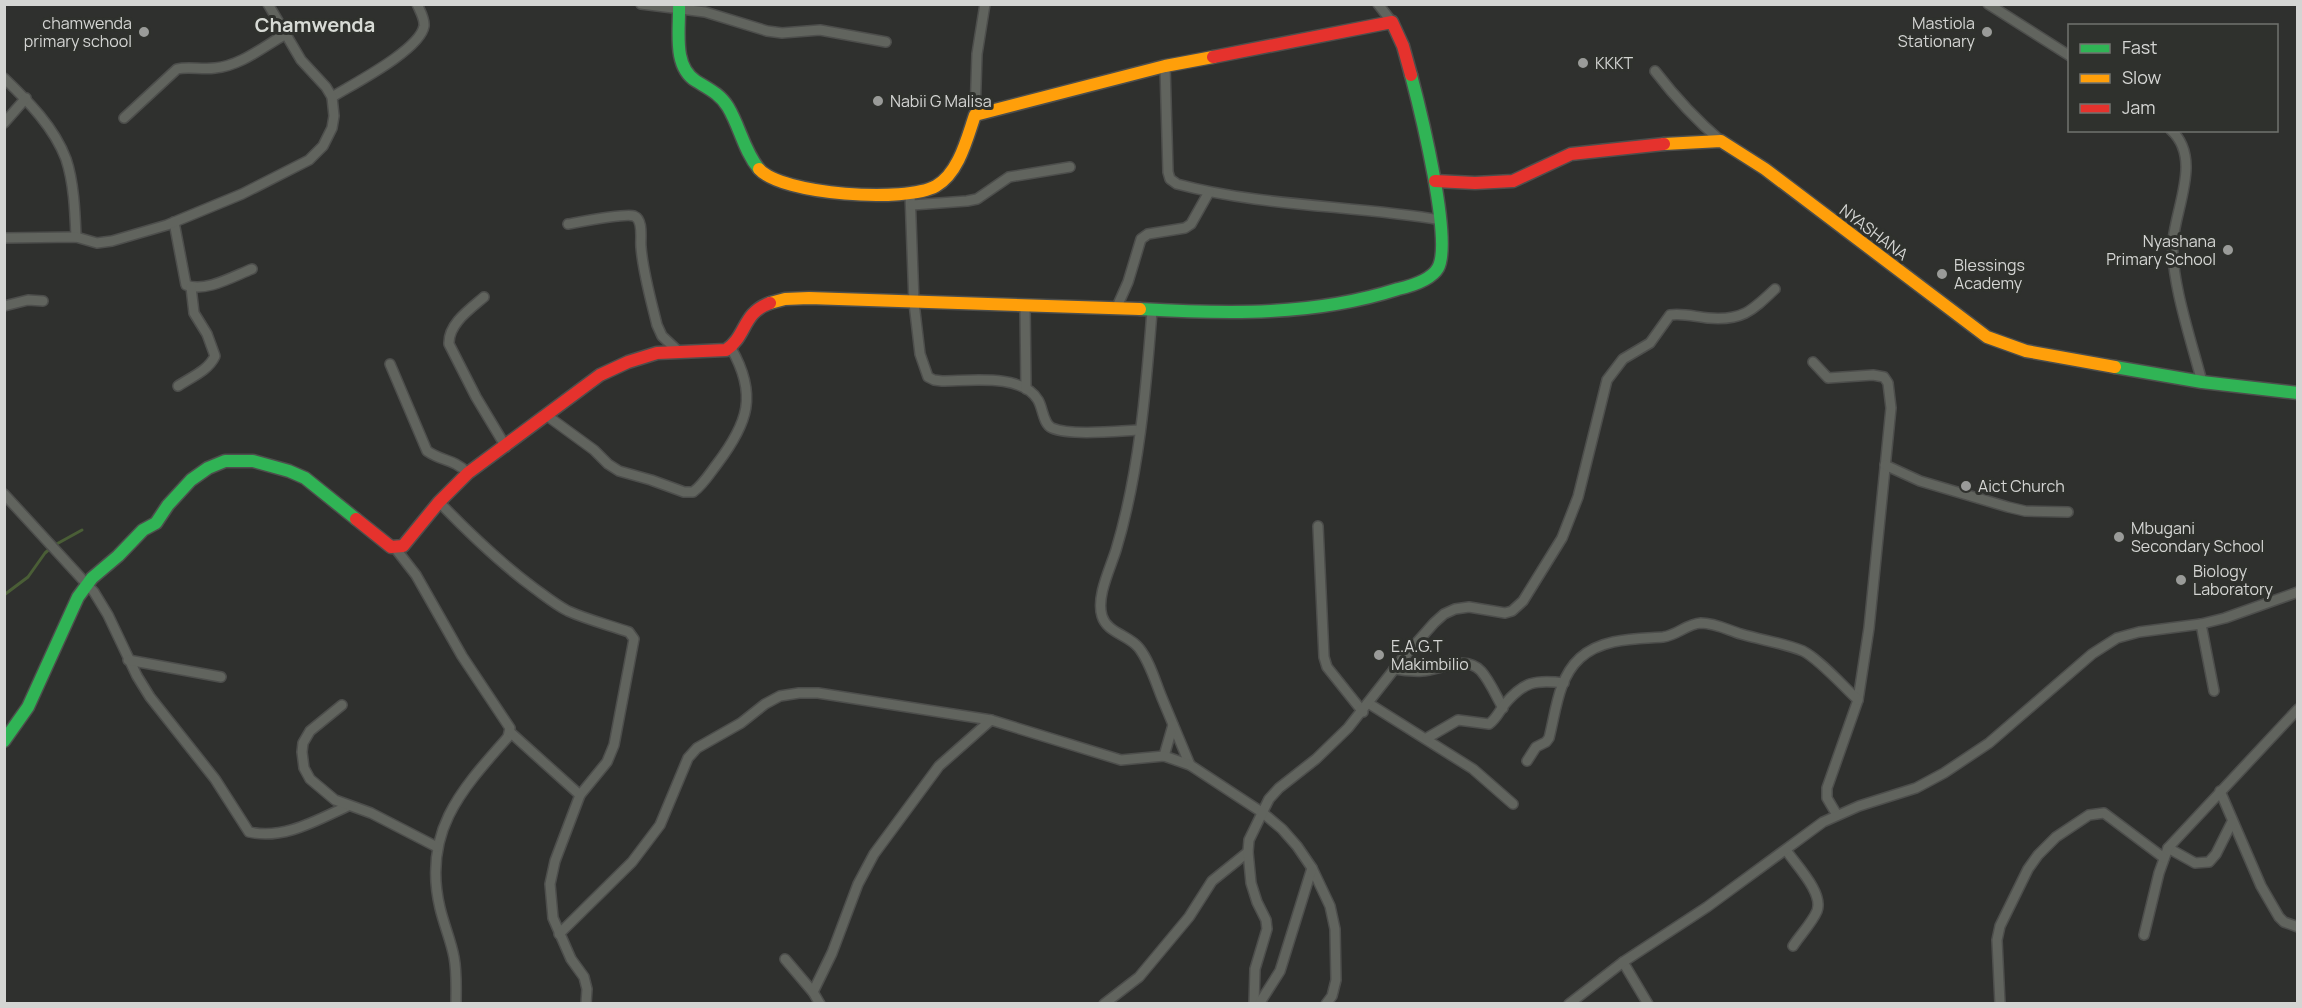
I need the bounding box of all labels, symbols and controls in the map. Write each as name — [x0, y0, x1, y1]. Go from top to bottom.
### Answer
district label: Chamwenda — [255, 11, 375, 38]
place label: chamwenda primary school — [24, 12, 132, 52]
place label: Mastiola Stationary — [1898, 12, 1976, 52]
legend — [2068, 24, 2278, 132]
marker: chamwenda primary school — [137, 25, 151, 39]
marker: Mastiola Stationary — [1980, 25, 1994, 39]
text: Fast — [2122, 35, 2157, 59]
place label: KKKT — [1595, 52, 1633, 74]
marker: KKKT — [1576, 56, 1590, 70]
text: Slow — [2122, 65, 2162, 89]
place label: Nabii G Malisa — [890, 90, 992, 112]
marker: Nabii G Malisa — [871, 94, 885, 108]
text: Jam — [2122, 95, 2156, 119]
street label: NYASHANA — [1835, 199, 1913, 265]
place label: Nyashana Primary School — [2106, 230, 2216, 270]
marker: Nyashana Primary School — [2221, 243, 2235, 257]
place label: Blessings Academy — [1954, 254, 2025, 294]
marker: Blessings Academy — [1935, 267, 1949, 281]
place label: Aict Church — [1978, 475, 2065, 497]
marker: Aict Church — [1959, 479, 1973, 493]
place label: Mbugani Secondary School — [2131, 517, 2264, 557]
marker: Mbugani Secondary School — [2112, 530, 2126, 544]
place label: Biology Laboratory — [2193, 560, 2274, 600]
marker: Biology Laboratory — [2174, 573, 2188, 587]
place label: E.A.G.T Makimbilio — [1391, 635, 1469, 675]
marker: E.A.G.T Makimbilio — [1372, 648, 1386, 662]

